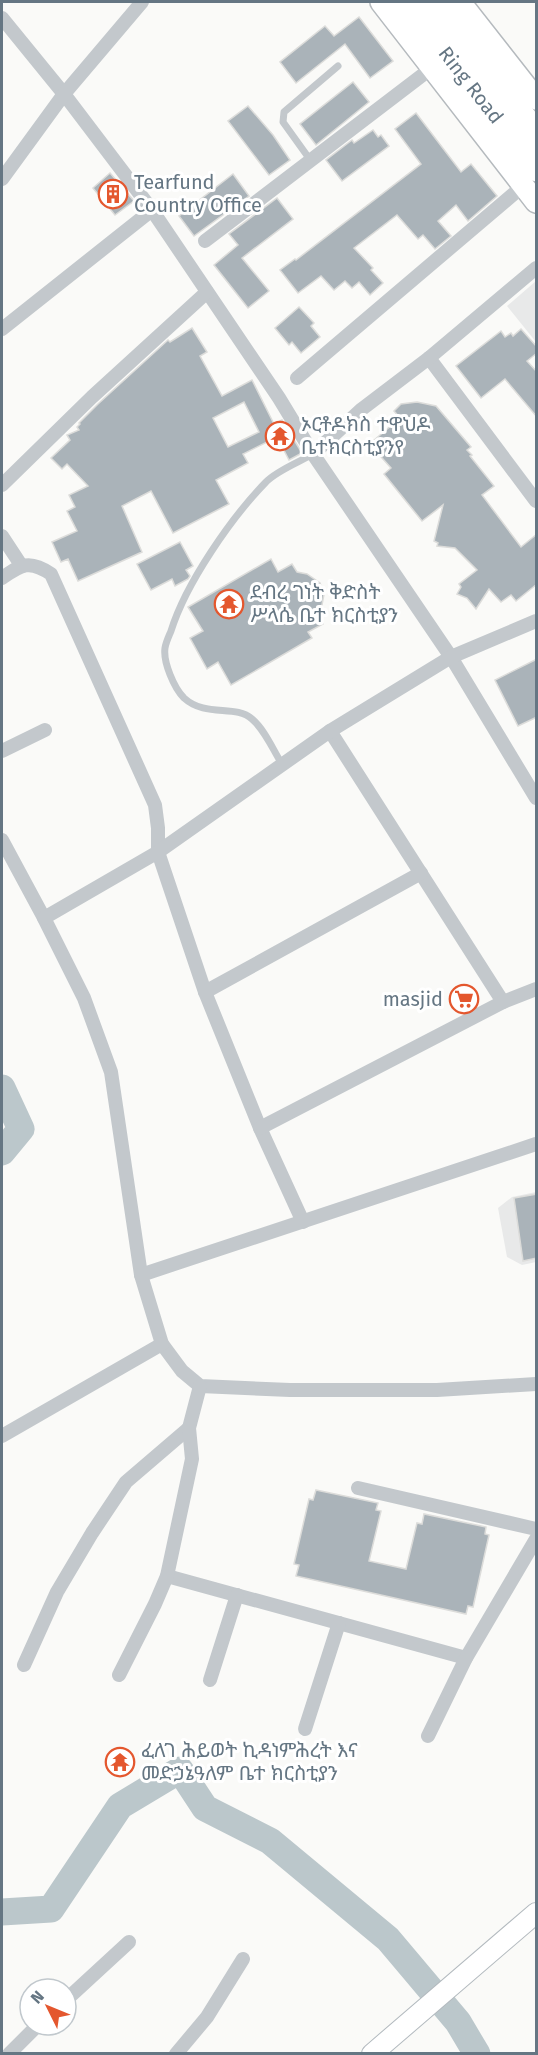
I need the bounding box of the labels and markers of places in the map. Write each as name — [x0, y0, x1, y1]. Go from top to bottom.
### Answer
place label: Tearfund Country Office — [134, 170, 262, 217]
building icon: Tearfund Country Office — [97, 178, 129, 210]
place label: ኦርቶዶክስ ተዋህዶ ቤተክርስቲያንየ — [301, 412, 431, 459]
temple icon: ኦርቶዶክስ ተዋህዶ ቤተክርስቲያንየ — [264, 420, 296, 452]
place label: ደብረ ገነት ቅድስት ሥላሴ ቤተ ክርስቲያን — [250, 580, 398, 627]
temple icon: ደብረ ገነት ቅድስት ሥላሴ ቤተ ክርስቲያን — [213, 588, 245, 620]
supermarket icon: masjid — [448, 983, 480, 1015]
place label: masjid — [383, 987, 443, 1011]
place label: ፈለገ ሕይወት ኪዳነምሕረት እና መድኃኔዓለም ቤተ ክርስቲያን — [141, 1738, 358, 1785]
temple icon: ፈለገ ሕይወት ኪዳነምሕረት እና መድኃኔዓለም ቤተ ክርስቲያን — [104, 1746, 136, 1778]

